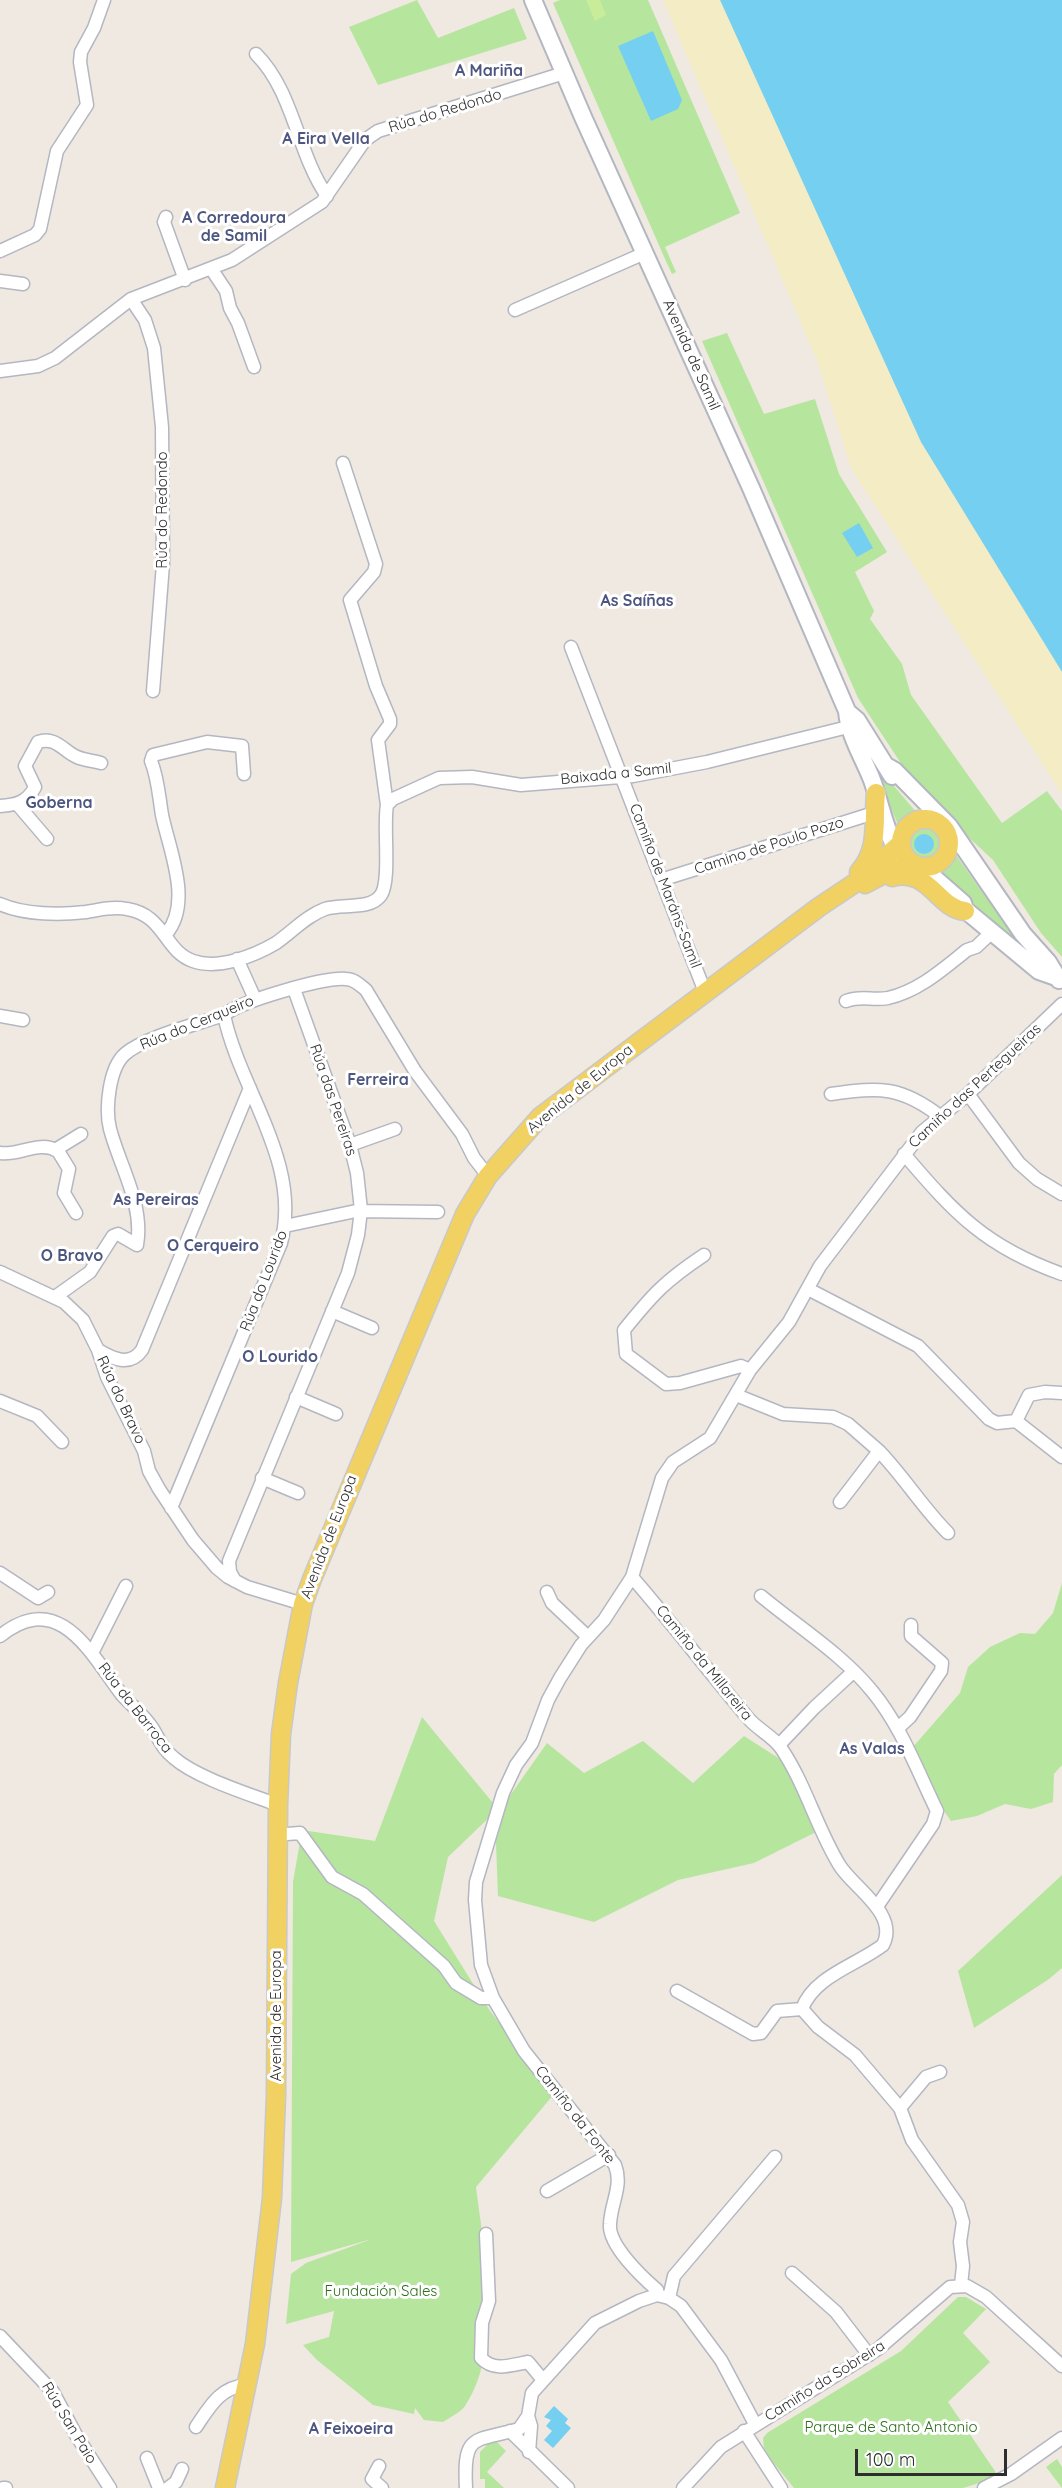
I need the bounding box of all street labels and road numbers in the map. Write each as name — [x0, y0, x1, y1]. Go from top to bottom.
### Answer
street label: Rúa do Redondo — [386, 85, 504, 137]
street label: Avenida de Samil — [659, 297, 723, 413]
street label: Rúa do Redondo — [153, 451, 171, 569]
street label: Baixada a Samil — [559, 759, 673, 789]
street label: Camiño de Maráns-Samil — [625, 801, 705, 971]
street label: Camino de Poulo Pozo — [692, 813, 846, 879]
street label: Rúa do Cerqueiro — [137, 992, 257, 1054]
street label: Camiño das Pertegueiras — [905, 1020, 1045, 1152]
street label: Avenida de Europa — [523, 1041, 637, 1137]
street label: Rúa das Pereiras — [305, 1042, 361, 1158]
street label: Rúa do Lourido — [237, 1228, 291, 1334]
street label: Rúa do Bravo — [93, 1353, 149, 1447]
street label: Avenida de Europa — [297, 1473, 361, 1601]
street label: Camiño da Millareira — [652, 1602, 756, 1724]
street label: Rúa da Barroca — [94, 1659, 176, 1757]
street label: Avenida de Europa — [267, 1950, 285, 2082]
street label: Camiño da Fonte — [531, 2062, 619, 2168]
street label: Camiño da Sobreira — [762, 2337, 888, 2425]
street label: Rúa San Paio — [38, 2379, 100, 2467]

